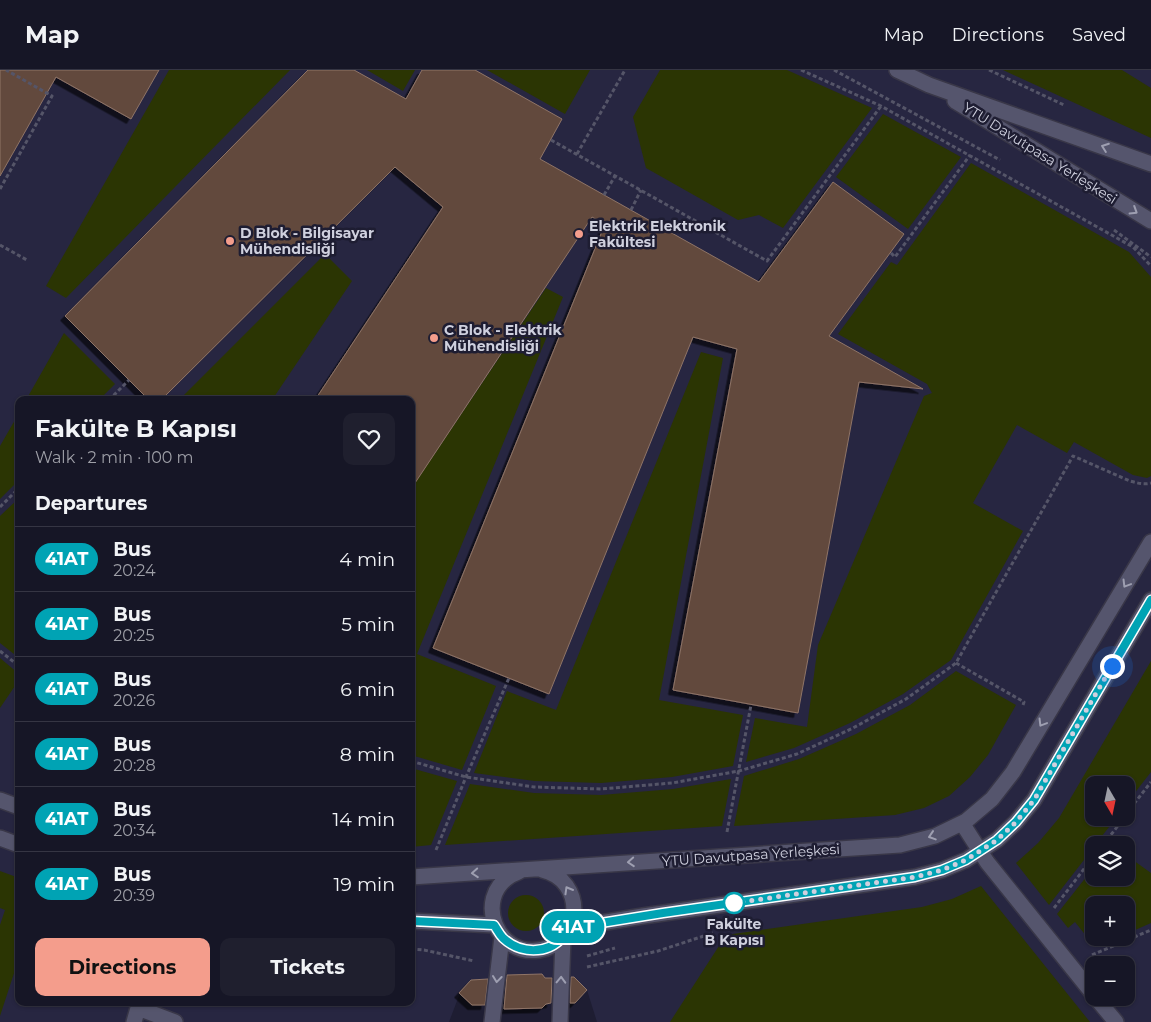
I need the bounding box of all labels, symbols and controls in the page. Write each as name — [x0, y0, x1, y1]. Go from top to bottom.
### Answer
text: Map — [25, 20, 79, 49]
text: Map — [884, 24, 924, 46]
text: Directions — [952, 24, 1044, 46]
text: Saved — [1072, 24, 1126, 46]
street label: YTU Davutpasa Yerleşkesi — [960, 98, 1120, 208]
one-way arrow — [1101, 143, 1110, 153]
one-way arrow — [1129, 204, 1138, 214]
place label: Elektrik Elektronik Fakültesi — [589, 217, 727, 251]
place label: D Blok - Bilgisayar Mühendisliği — [240, 224, 374, 258]
marker: Elektrik Elektronik Fakültesi — [573, 228, 585, 240]
marker: D Blok - Bilgisayar Mühendisliği — [224, 235, 236, 247]
place label: C Blok - Elektrik Mühendisliği — [444, 321, 563, 355]
marker: C Blok - Elektrik Mühendisliği — [428, 332, 440, 344]
button: heart — [343, 413, 395, 465]
text: Fakülte B Kapısı — [35, 414, 237, 443]
text: Walk · 2 min · 100 m — [35, 448, 194, 467]
text: Departures — [35, 492, 147, 515]
text: Bus — [113, 538, 151, 561]
text: 41AT — [45, 548, 88, 570]
text: 4 min — [339, 548, 395, 571]
text: 20:24 — [113, 561, 156, 580]
one-way arrow — [1122, 579, 1132, 588]
text: Bus — [113, 603, 151, 626]
text: 41AT — [45, 613, 88, 635]
text: 5 min — [341, 613, 395, 636]
text: 20:25 — [113, 626, 154, 645]
your location — [1100, 654, 1125, 679]
text: Bus — [113, 668, 151, 691]
text: 41AT — [45, 678, 88, 700]
text: 6 min — [340, 678, 395, 701]
text: 20:26 — [113, 691, 155, 710]
one-way arrow — [1039, 718, 1049, 727]
text: Bus — [113, 733, 151, 756]
text: 41AT — [45, 743, 88, 765]
text: 8 min — [340, 743, 395, 766]
text: 20:28 — [113, 756, 156, 775]
north arrow — [1085, 776, 1135, 826]
map controls — [1085, 776, 1135, 1006]
text: Bus — [113, 798, 151, 821]
text: 41AT — [45, 808, 88, 830]
text: 14 min — [332, 808, 395, 831]
text: 20:34 — [113, 821, 156, 840]
one-way arrow — [928, 831, 937, 841]
button: layers — [1085, 836, 1135, 886]
street label: YTU Davutpasa Yerleşkesi — [661, 840, 841, 870]
one-way arrow — [627, 857, 635, 868]
text: Bus — [113, 863, 151, 886]
one-way arrow — [471, 867, 479, 878]
text: 41AT — [45, 873, 88, 895]
text: 19 min — [333, 873, 395, 896]
text: 20:39 — [113, 886, 155, 905]
one-way arrow — [564, 886, 574, 895]
marker: Fakülte B Kapısı — [723, 892, 745, 914]
button: + — [1085, 896, 1135, 946]
line badge: 41AT — [538, 911, 608, 943]
place label: Fakülte B Kapısı — [704, 915, 764, 949]
text: 41AT — [551, 916, 595, 938]
button: Directions — [35, 938, 210, 996]
button: Tickets — [220, 938, 395, 996]
button: − — [1085, 956, 1135, 1006]
one-way arrow — [492, 976, 503, 984]
one-way arrow — [556, 976, 567, 984]

